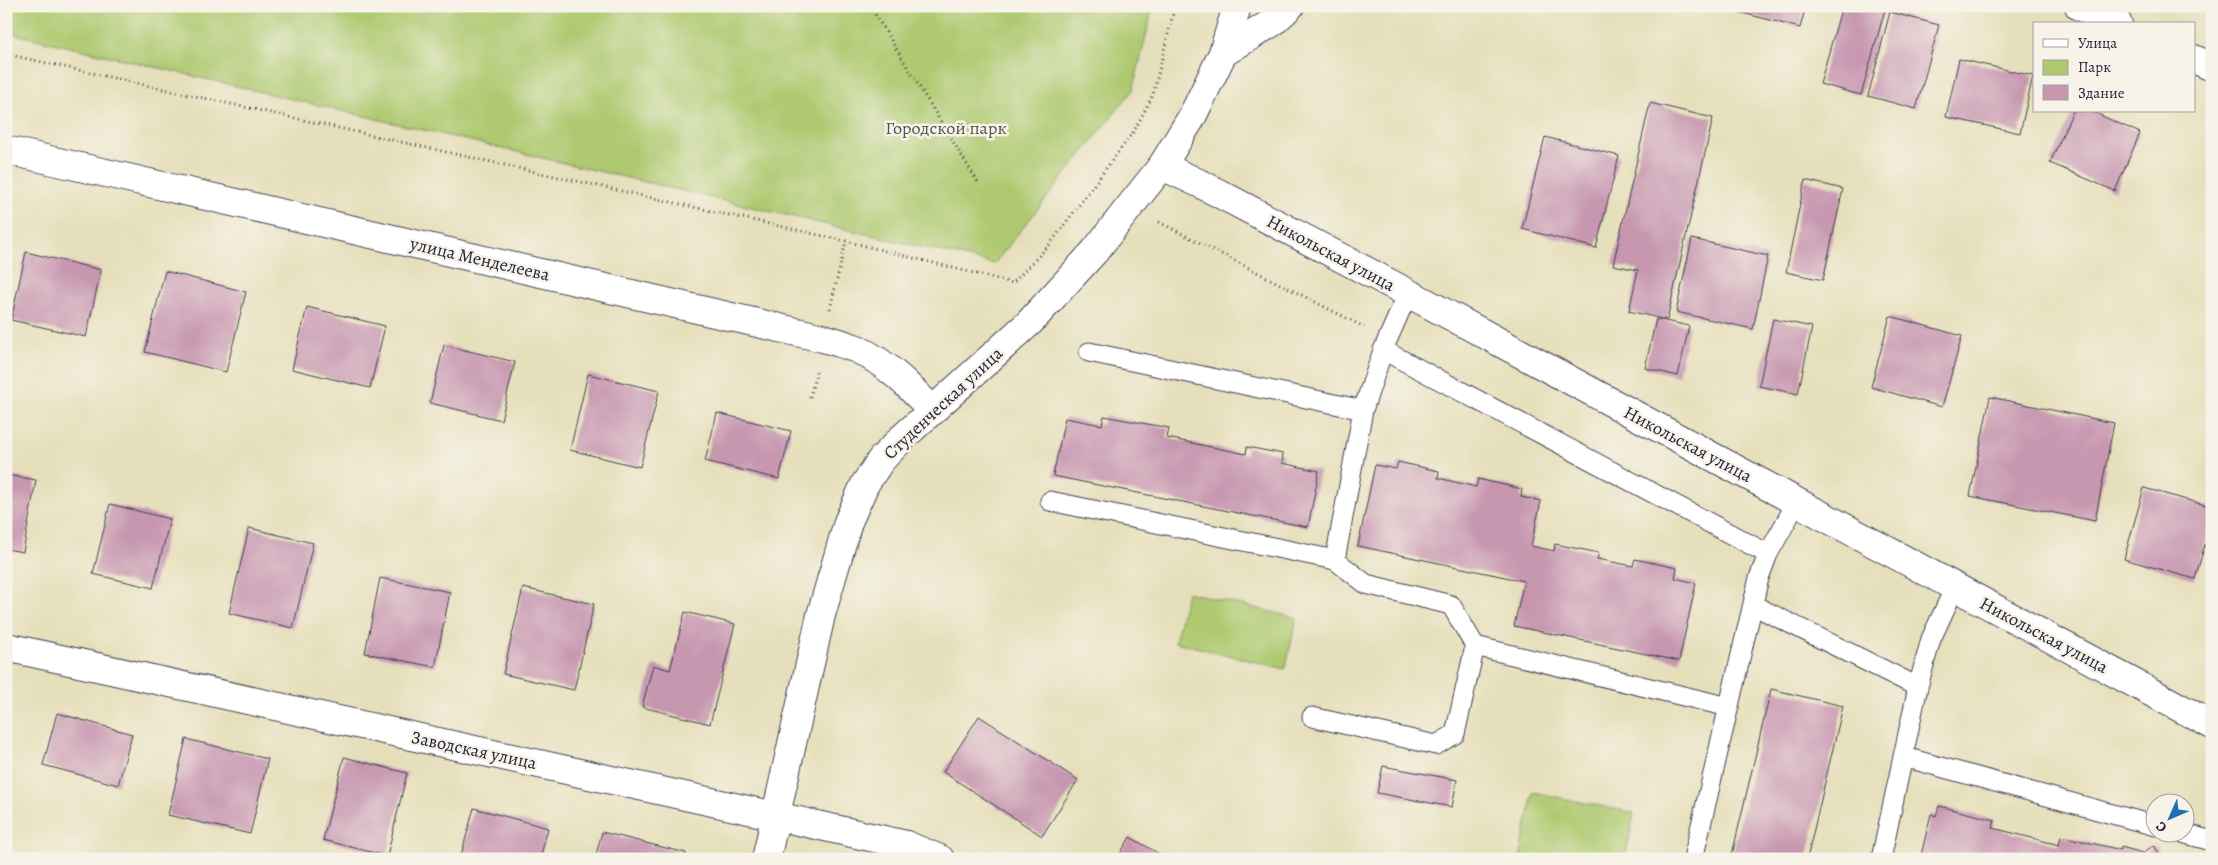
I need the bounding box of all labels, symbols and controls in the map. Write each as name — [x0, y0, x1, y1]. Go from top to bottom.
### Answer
legend — [2033, 22, 2196, 112]
text: Улица — [2078, 33, 2117, 53]
text: Парк — [2078, 57, 2111, 77]
text: Здание — [2078, 83, 2125, 103]
park label: Городской парк — [885, 116, 1007, 140]
street label: Никольская улица — [1263, 209, 1400, 297]
street label: улица Менделеева — [407, 231, 553, 287]
street label: Студенческая улица — [878, 341, 1008, 465]
street label: Никольская улица — [1620, 400, 1757, 488]
street label: Никольская улица — [1976, 591, 2113, 679]
street label: Заводская улица — [409, 725, 540, 775]
north arrow — [2146, 792, 2196, 842]
text: С — [2151, 817, 2171, 837]

